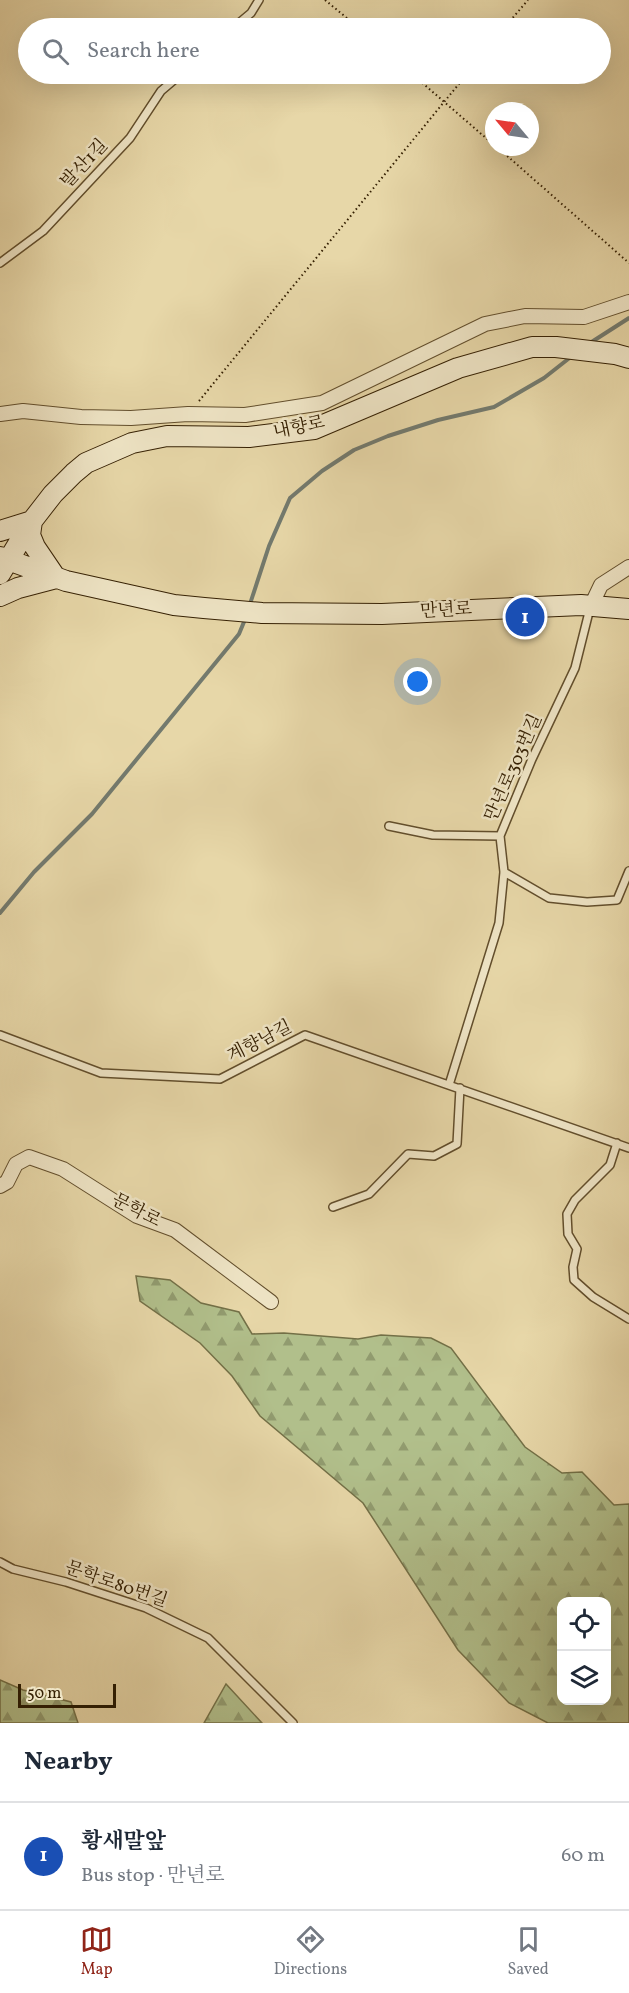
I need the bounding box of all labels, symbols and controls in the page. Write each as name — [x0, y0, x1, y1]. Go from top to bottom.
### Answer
search box — [18, 18, 611, 84]
icon: search — [39, 35, 72, 68]
text: Search here — [87, 36, 200, 67]
north arrow — [485, 102, 539, 156]
street label: 발산1길 — [56, 134, 114, 194]
street label: 내향로 — [271, 410, 327, 446]
pin: 1 — [506, 594, 544, 640]
street label: 만년로 — [419, 597, 473, 625]
your location — [403, 667, 432, 696]
street label: 만년로303번길 — [479, 710, 549, 826]
street label: 계향남길 — [223, 1015, 297, 1069]
street label: 문학로 — [107, 1188, 165, 1234]
street label: 문학로80번길 — [61, 1556, 171, 1614]
map controls — [557, 1597, 611, 1705]
button: locate — [557, 1597, 611, 1651]
button: layers — [557, 1651, 611, 1705]
scale bar — [18, 1681, 116, 1708]
text: 50 m — [27, 1683, 61, 1705]
text: Nearby — [24, 1744, 113, 1780]
text: 황새말앞 — [81, 1827, 166, 1858]
text: 1 — [39, 1842, 48, 1870]
text: 60 m — [561, 1842, 605, 1870]
text: Bus stop · 만년로 — [81, 1862, 225, 1890]
tab: Map — [80, 1923, 113, 1981]
tab: Directions — [274, 1923, 347, 1981]
tab: Saved — [508, 1923, 549, 1981]

